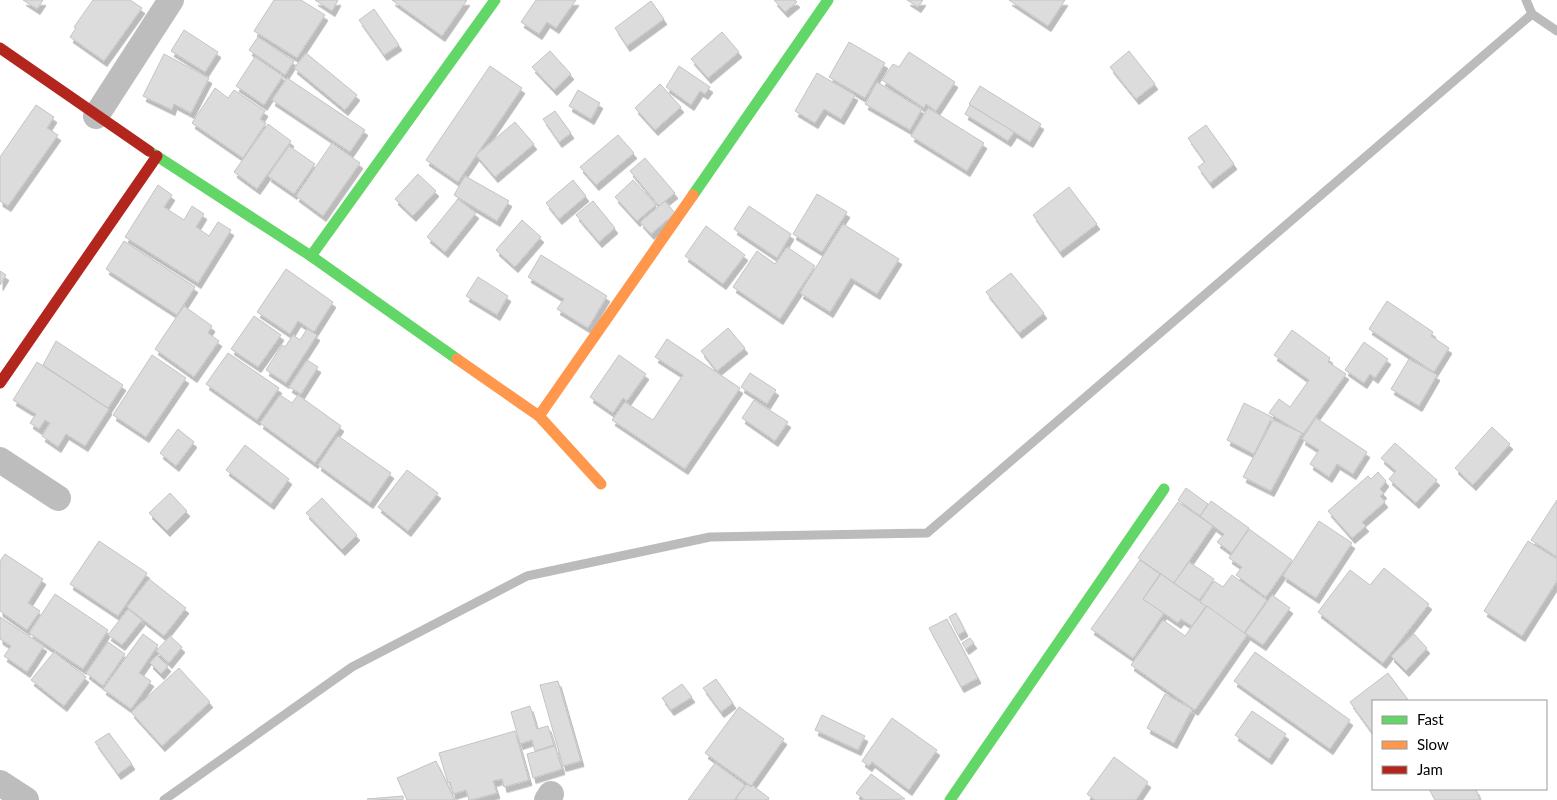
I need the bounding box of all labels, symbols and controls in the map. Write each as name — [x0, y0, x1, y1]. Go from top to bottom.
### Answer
legend — [1372, 700, 1547, 790]
text: Fast — [1417, 710, 1444, 728]
text: Slow — [1417, 735, 1449, 753]
text: Jam — [1417, 760, 1443, 778]

